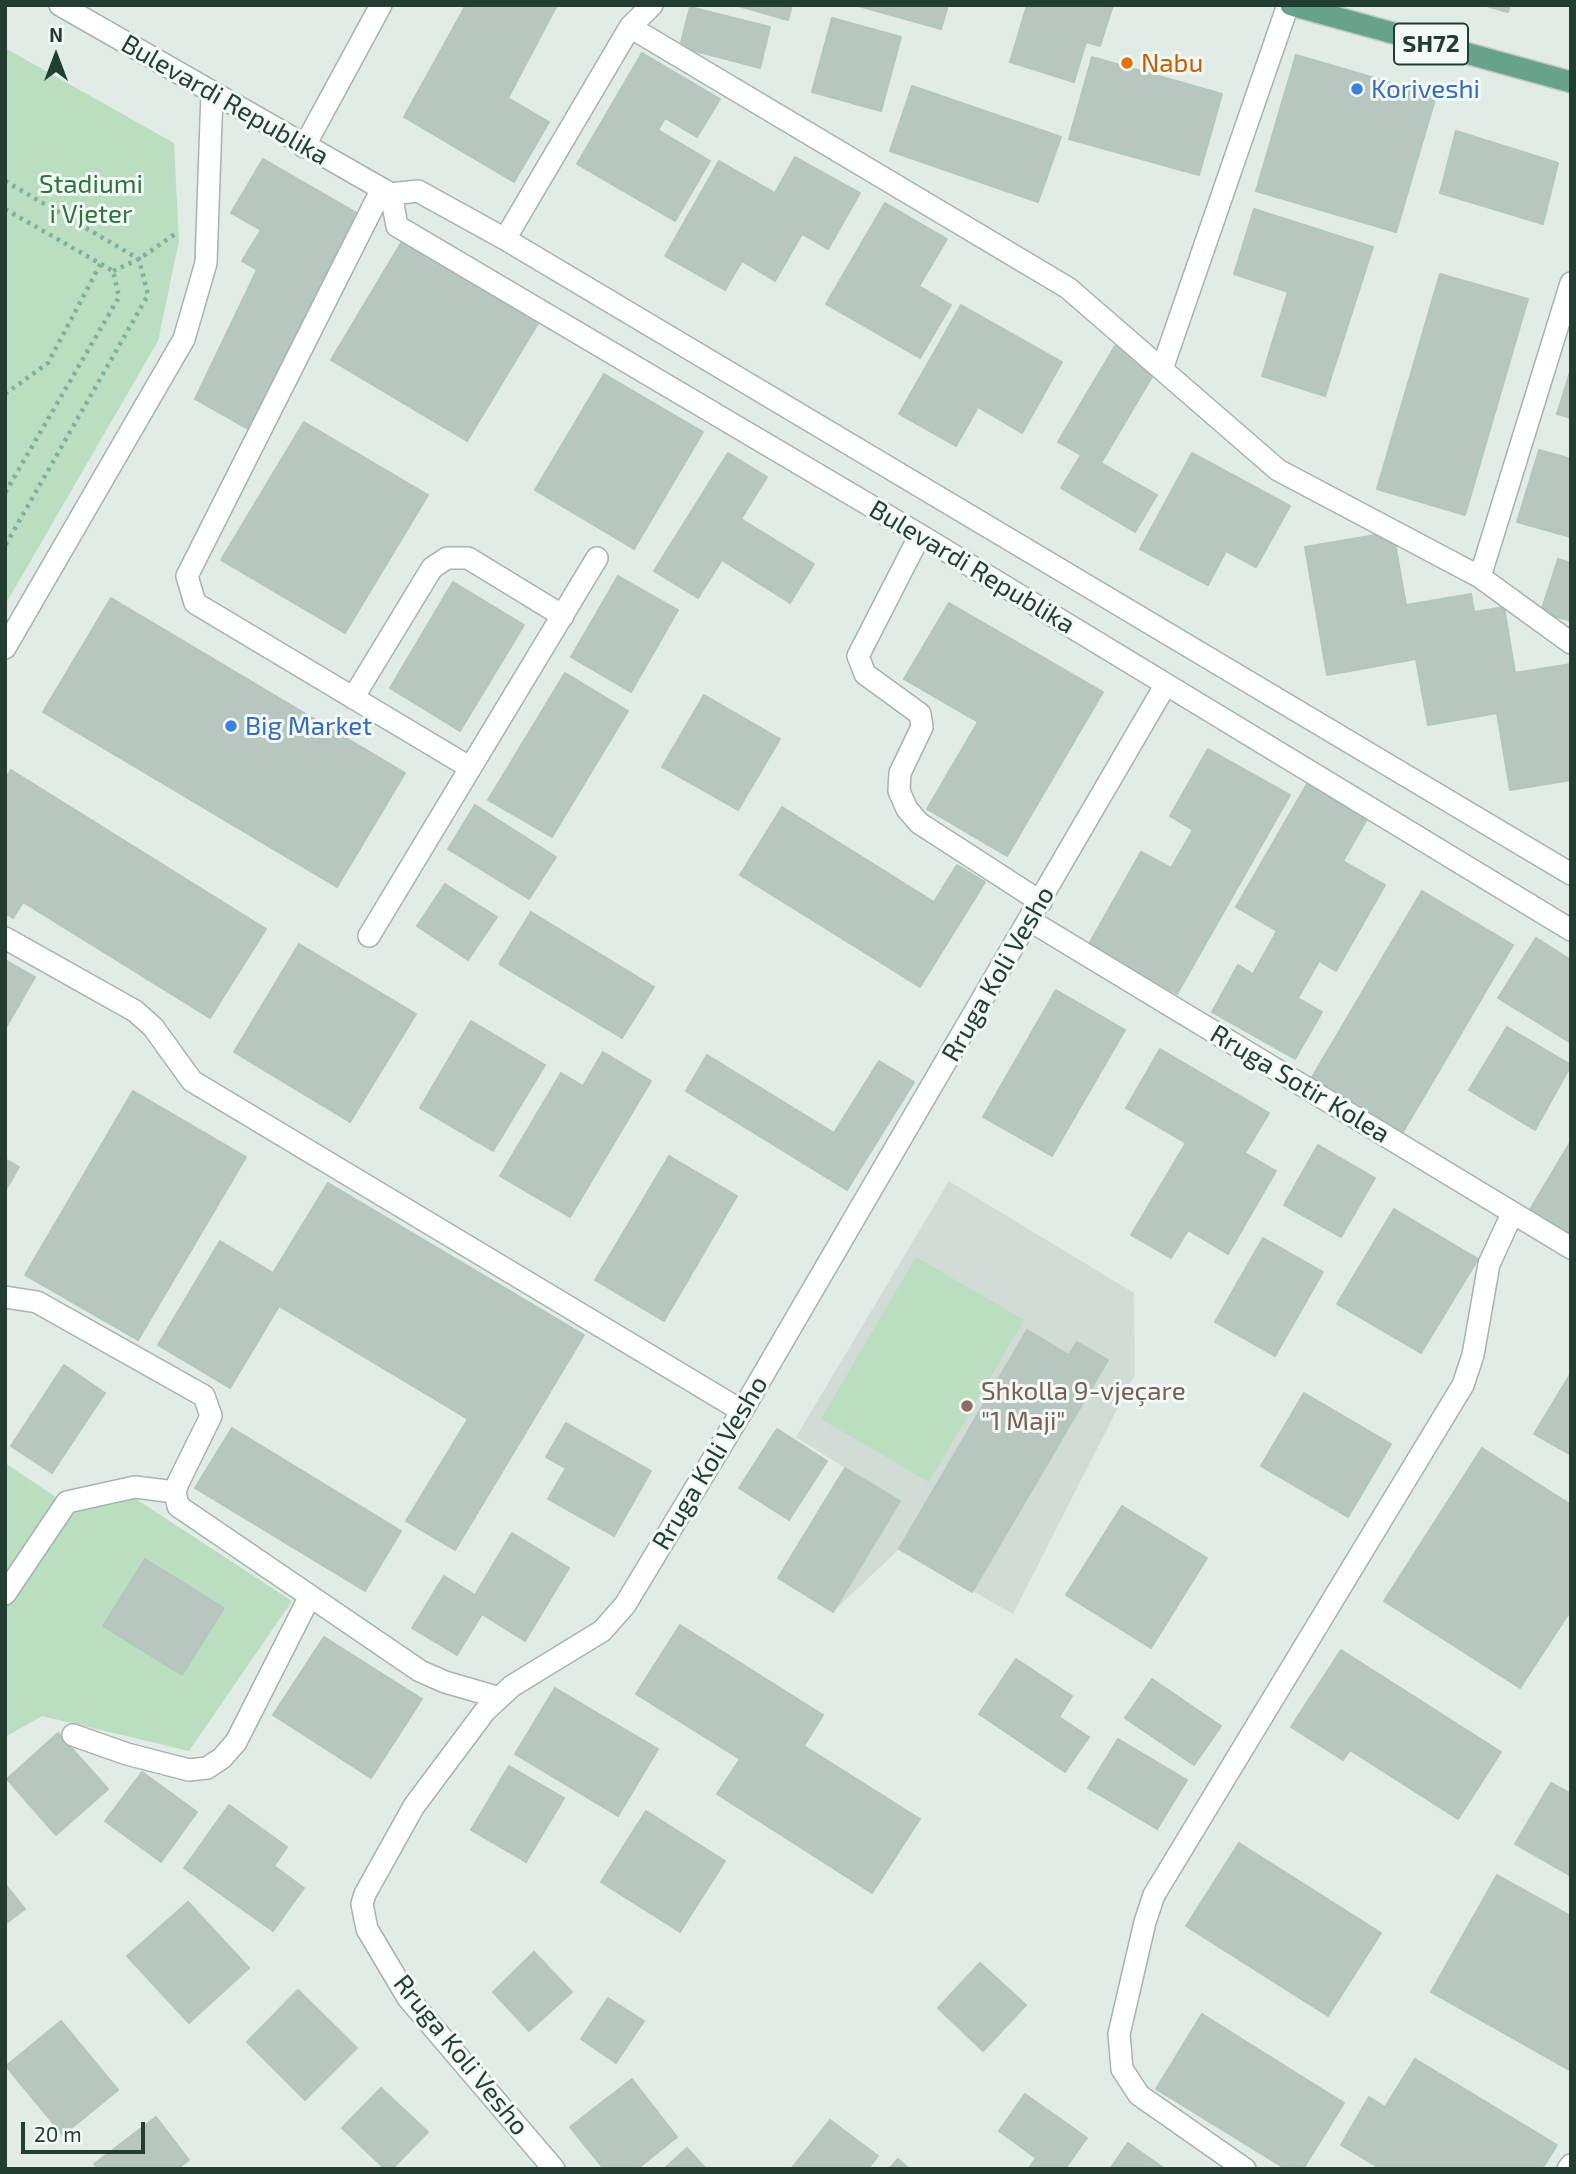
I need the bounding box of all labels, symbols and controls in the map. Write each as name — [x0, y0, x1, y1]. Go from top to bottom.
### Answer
north arrow — [21, 21, 91, 91]
text: N — [49, 23, 63, 46]
road number: SH72 — [1394, 24, 1468, 64]
street label: Bulevardi Republika — [116, 28, 334, 172]
place label: Nabu — [1141, 47, 1203, 79]
marker: Nabu — [1119, 55, 1135, 71]
place label: Koriveshi — [1371, 73, 1480, 105]
marker: Koriveshi — [1349, 81, 1365, 97]
park label: Stadiumi i Vjeter — [39, 168, 143, 230]
street label: Bulevardi Republika — [864, 493, 1080, 641]
place label: Big Market — [245, 710, 372, 742]
marker: Big Market — [223, 718, 239, 734]
street label: Rruga Koli Vesho — [935, 881, 1061, 1067]
street label: Rruga Sotir Kolea — [1205, 1018, 1395, 1150]
street label: Rruga Koli Vesho — [646, 1370, 774, 1556]
place label: Shkolla 9-vjeçare "1 Maji" — [981, 1375, 1186, 1436]
marker: Shkolla 9-vjeçare "1 Maji" — [959, 1398, 975, 1414]
street label: Rruga Koli Vesho — [387, 1968, 535, 2142]
scale bar — [24, 2108, 149, 2152]
text: 20 m — [34, 2121, 82, 2146]

